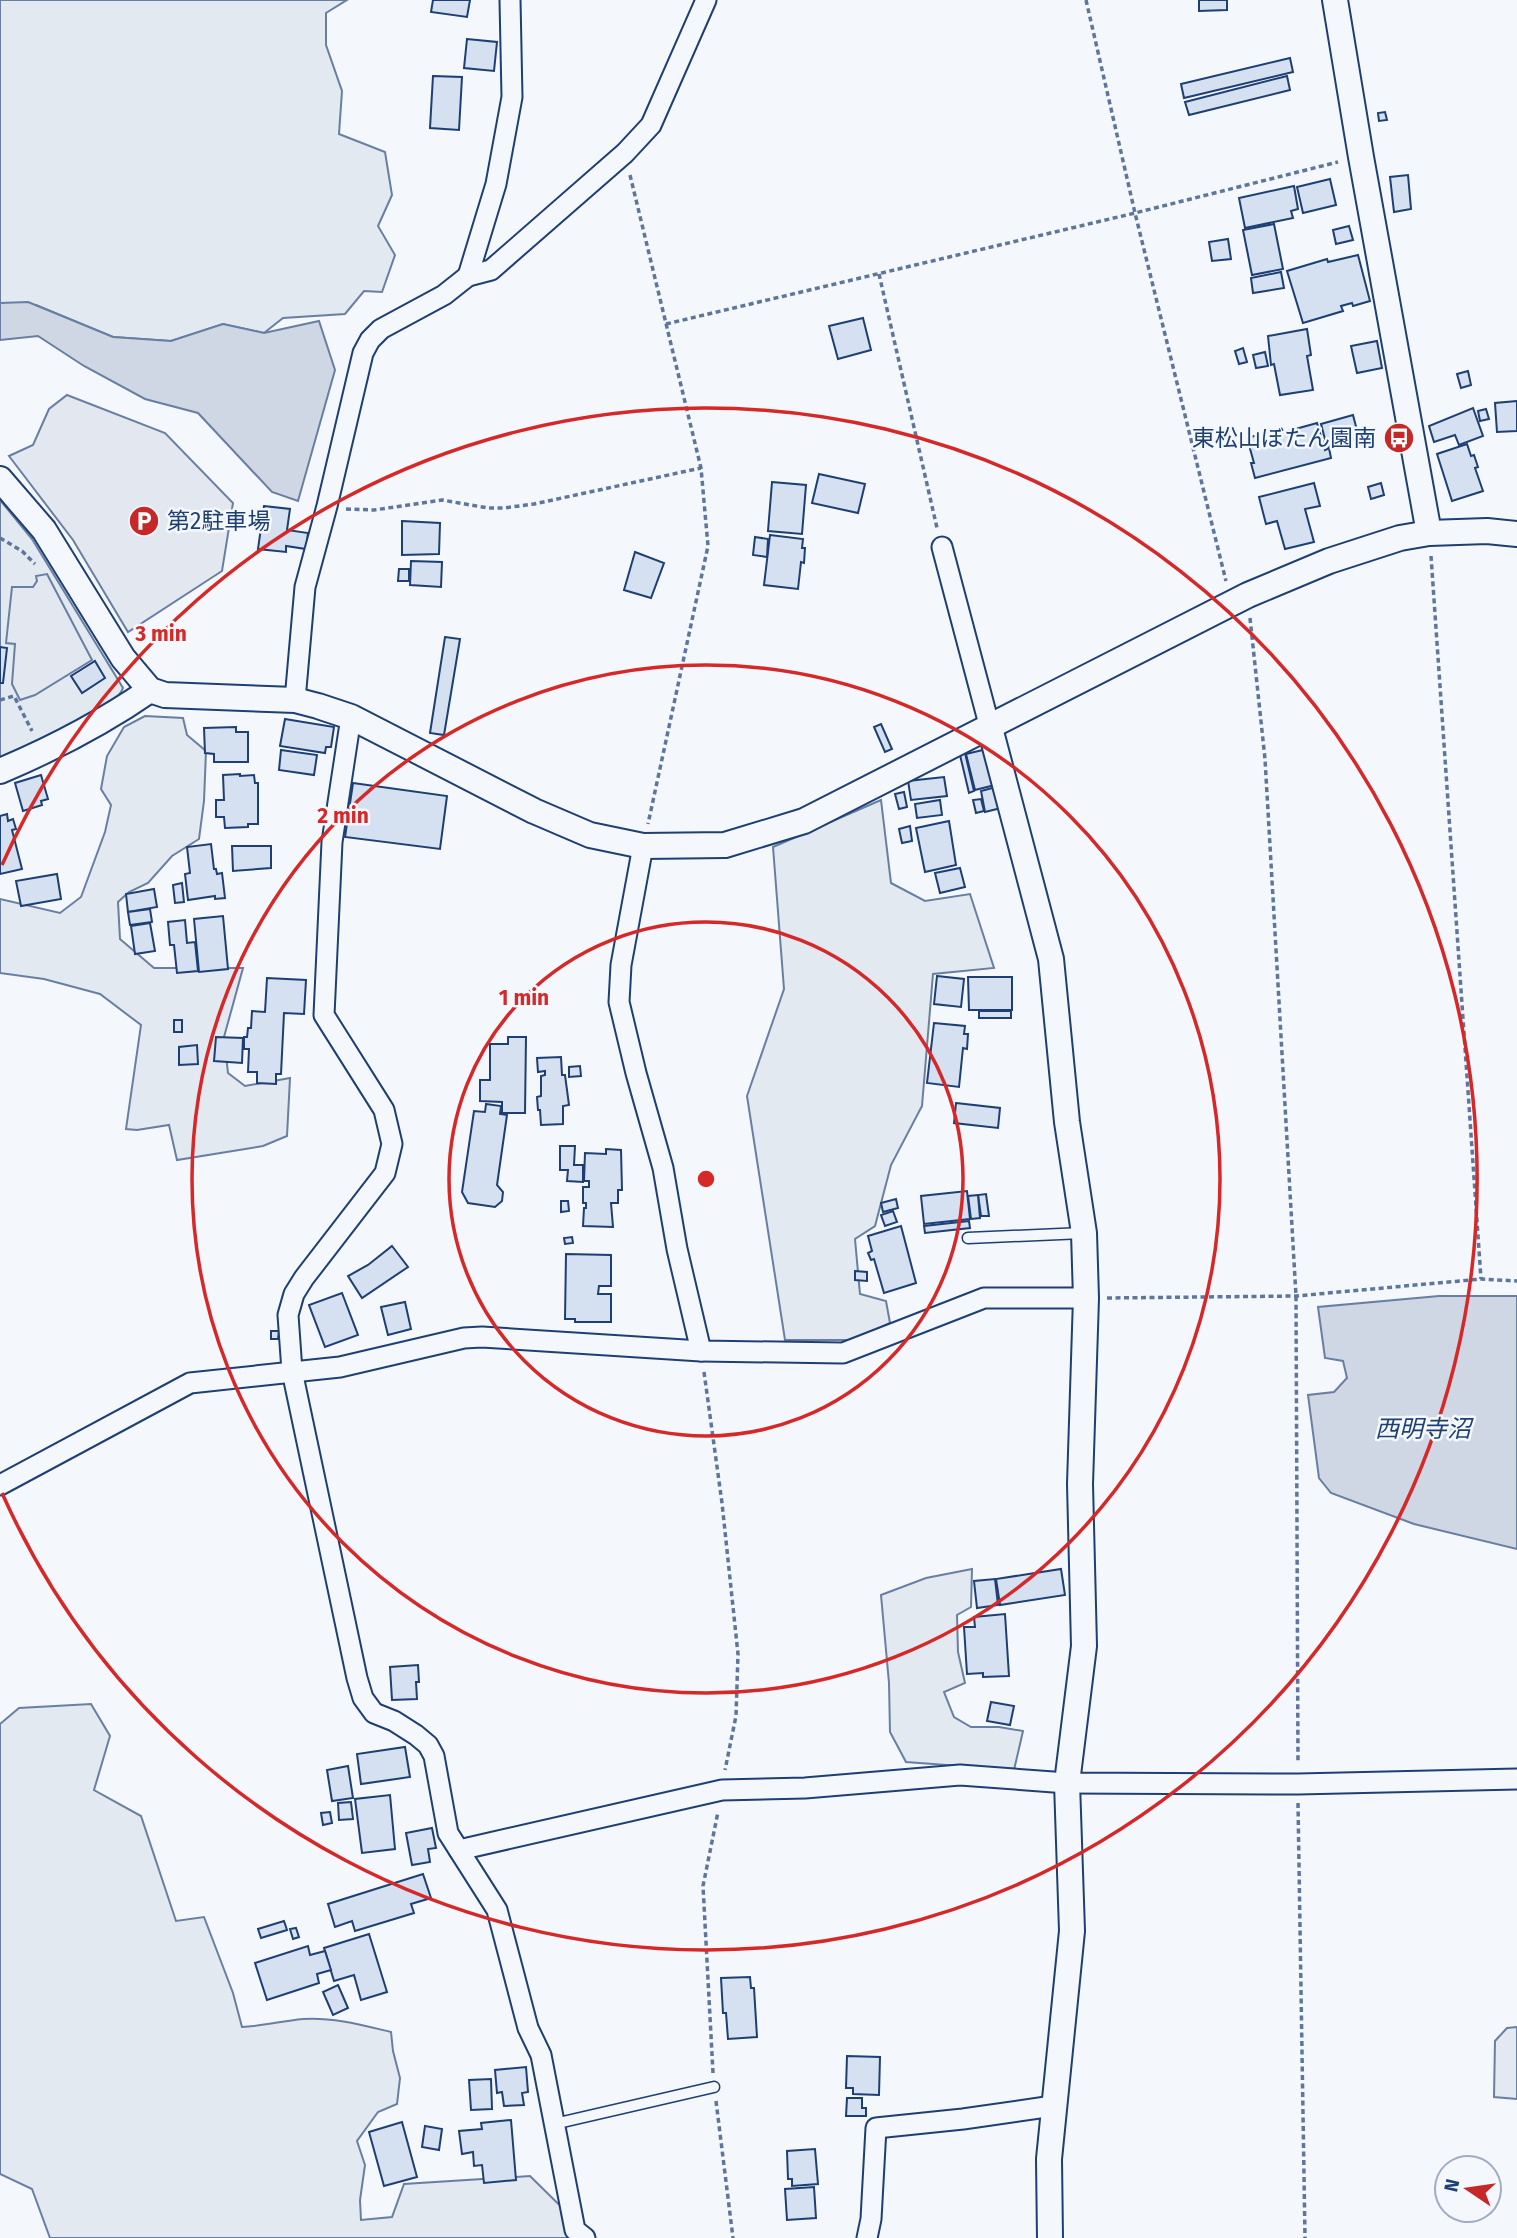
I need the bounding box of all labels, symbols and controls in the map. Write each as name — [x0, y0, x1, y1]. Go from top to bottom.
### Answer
bus stop icon: 東松山ぼたん園南 — [1382, 421, 1416, 455]
place label: 東松山ぼたん園南 — [1192, 424, 1376, 452]
parking icon: 第2駐車場 — [127, 504, 161, 538]
place label: 第2駐車場 — [167, 507, 270, 535]
text: 3 min — [134, 621, 187, 647]
text: 2 min — [317, 803, 369, 829]
text: 1 min — [499, 985, 549, 1011]
centre of rings — [694, 1167, 718, 1191]
water label: 西明寺沼 — [1375, 1415, 1474, 1443]
north arrow — [1433, 2154, 1503, 2224]
text: N — [1439, 2177, 1465, 2194]

